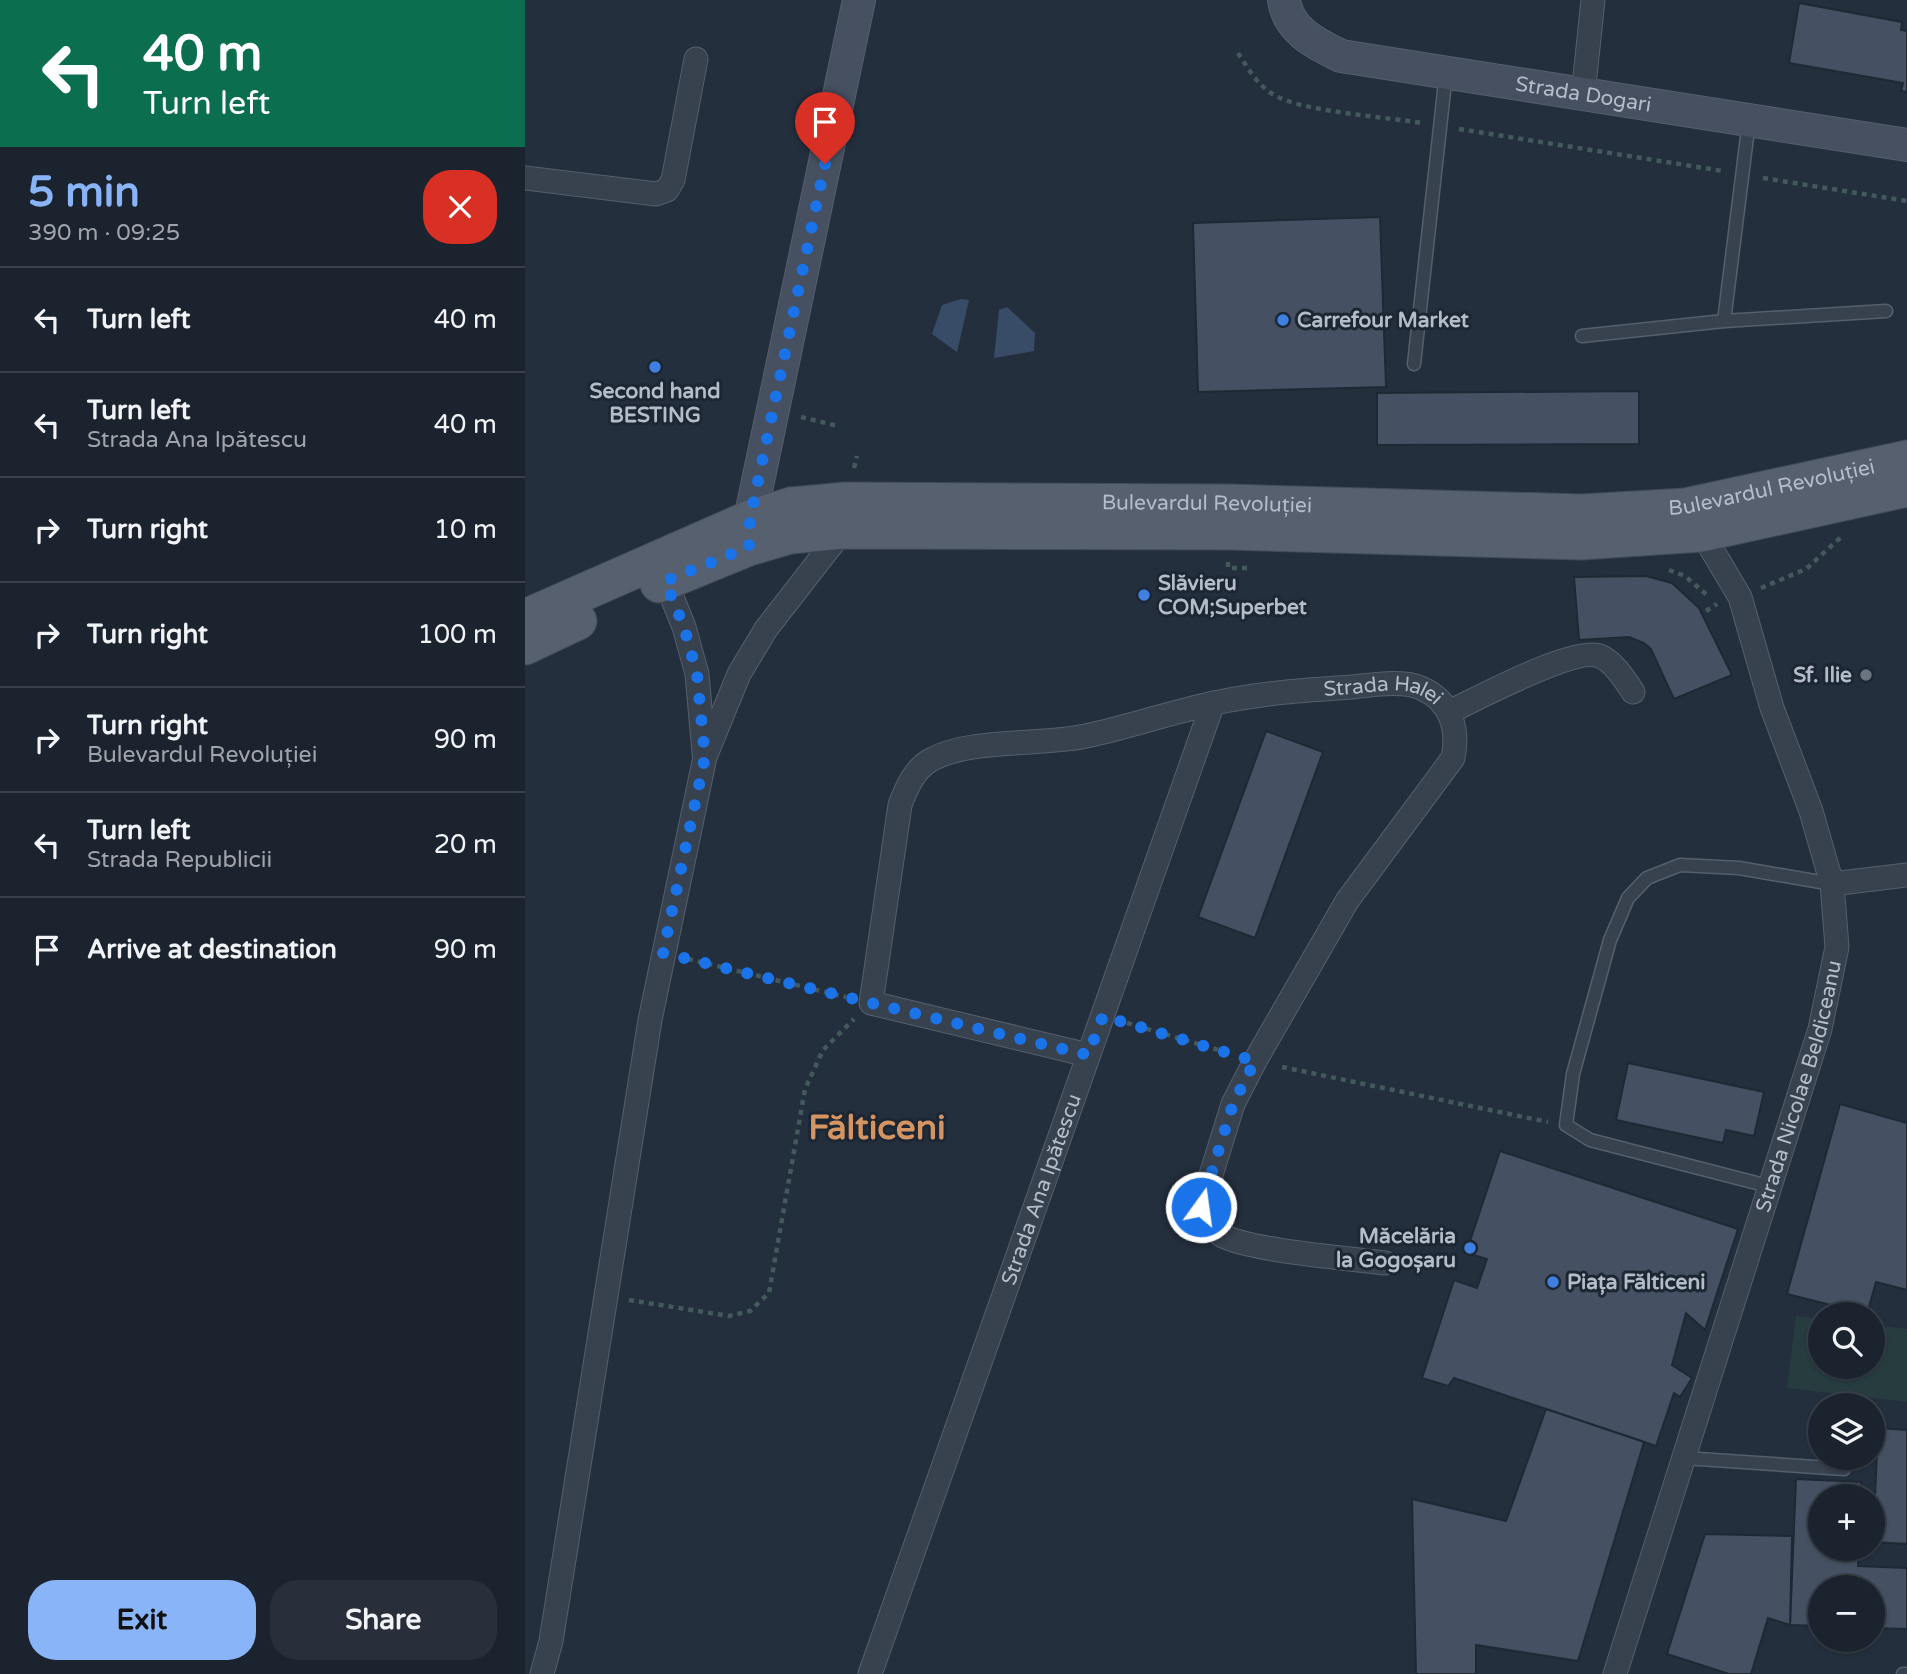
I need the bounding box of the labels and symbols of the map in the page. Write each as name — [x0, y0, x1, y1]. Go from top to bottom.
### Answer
street label: Strada Dogari — [1513, 72, 1653, 118]
pin — [795, 92, 855, 164]
place label: Carrefour Market — [1297, 308, 1469, 333]
marker: Carrefour Market — [1275, 312, 1291, 328]
marker: Second hand BESTING — [647, 359, 663, 375]
place label: Second hand BESTING — [590, 379, 720, 428]
street label: Bulevardul Revoluției — [1668, 454, 1877, 521]
street label: Bulevardul Revoluției — [1102, 490, 1312, 518]
place label: Slăvieru COM;Superbet — [1158, 571, 1307, 620]
marker: Slăvieru COM;Superbet — [1136, 587, 1152, 603]
place label: Sf. Ilie — [1793, 663, 1852, 688]
marker: Sf. Ilie — [1858, 667, 1874, 683]
street label: Strada Halei — [1323, 671, 1448, 710]
street label: Strada Nicolae Beldiceanu — [1751, 958, 1847, 1215]
street label: Strada Ana Ipătescu — [996, 1091, 1087, 1288]
district label: Fălticeni — [808, 1107, 946, 1149]
position arrow — [1164, 1170, 1238, 1244]
place label: Măcelăria la Gogoșaru — [1336, 1224, 1456, 1273]
marker: Măcelăria la Gogoșaru — [1462, 1240, 1478, 1256]
place label: Piața Fălticeni — [1567, 1270, 1705, 1295]
marker: Piața Fălticeni — [1545, 1274, 1561, 1290]

